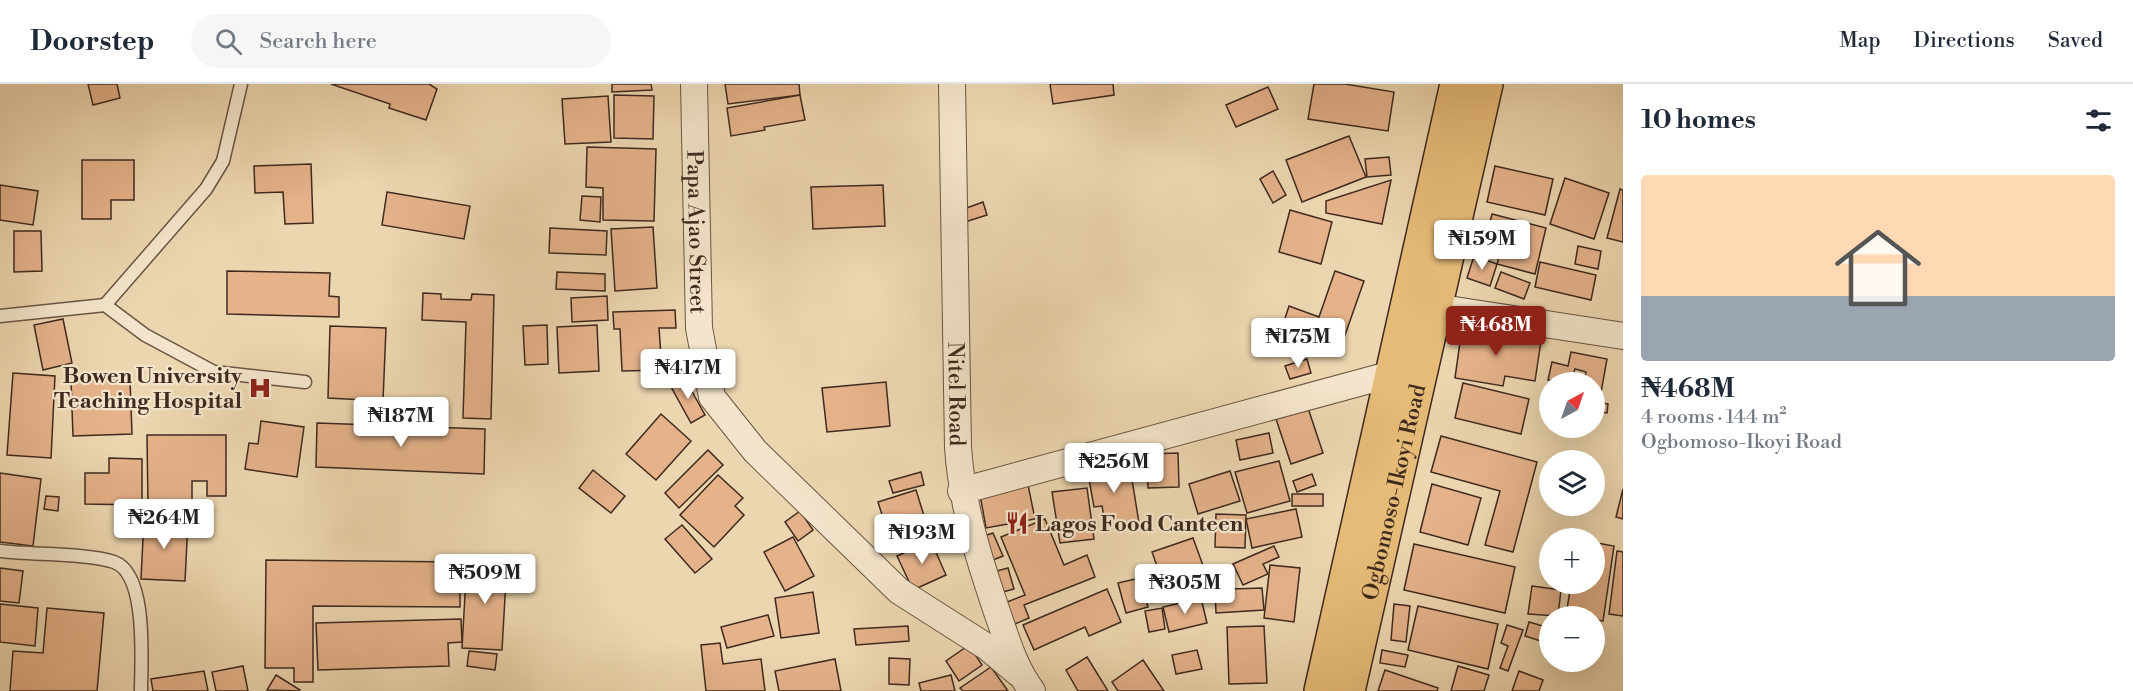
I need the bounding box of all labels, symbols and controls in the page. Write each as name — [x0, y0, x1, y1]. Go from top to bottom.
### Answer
search box — [191, 14, 611, 68]
text: Doorstep — [30, 24, 155, 59]
icon: search — [212, 25, 245, 58]
text: Search here — [260, 28, 377, 55]
text: Map — [1839, 28, 1881, 54]
text: Directions — [1914, 28, 2015, 54]
text: Saved — [2048, 28, 2103, 54]
text: 10 homes — [1641, 104, 1756, 136]
icon: filters — [2082, 104, 2115, 137]
street label: Papa Ajao Street — [680, 150, 711, 314]
icon: home — [1824, 214, 1932, 322]
pin: ₦159M — [1440, 220, 1524, 271]
text: ₦159M — [1448, 227, 1516, 252]
pin: ₦468M — [1454, 306, 1538, 357]
text: ₦468M — [1460, 313, 1532, 338]
pin: ₦175M — [1256, 318, 1340, 369]
text: ₦175M — [1265, 325, 1331, 350]
street label: Nitel Road — [941, 342, 970, 447]
pin: ₦417M — [646, 349, 730, 400]
text: ₦417M — [655, 356, 721, 381]
place label: Bowen University Teaching Hospital — [54, 363, 243, 415]
north arrow — [1539, 372, 1605, 438]
map controls — [1539, 372, 1605, 672]
text: ₦468M — [1641, 373, 1735, 405]
hospital icon: Bowen University Teaching Hospital — [247, 375, 273, 401]
street label: Ogbomoso-Ikoyi Road — [1357, 381, 1432, 603]
pin: ₦187M — [359, 397, 443, 448]
text: ₦187M — [368, 404, 434, 429]
text: 4 rooms · 144 m² — [1641, 405, 1786, 430]
text: Ogbomoso-Ikoyi Road — [1641, 430, 1842, 455]
pin: ₦256M — [1072, 443, 1156, 494]
text: ₦256M — [1079, 450, 1149, 475]
button: layers — [1539, 450, 1605, 516]
pin: ₦264M — [122, 499, 206, 550]
text: ₦264M — [128, 506, 200, 531]
restaurant icon: Lagos Food Canteen — [1004, 510, 1030, 536]
place label: Lagos Food Canteen — [1035, 511, 1244, 538]
pin: ₦193M — [880, 514, 964, 565]
text: ₦193M — [888, 521, 956, 546]
button: + — [1539, 528, 1605, 594]
pin: ₦509M — [443, 554, 527, 605]
text: ₦509M — [449, 561, 521, 586]
pin: ₦305M — [1143, 564, 1227, 615]
text: ₦305M — [1149, 571, 1221, 596]
button: − — [1539, 606, 1605, 672]

